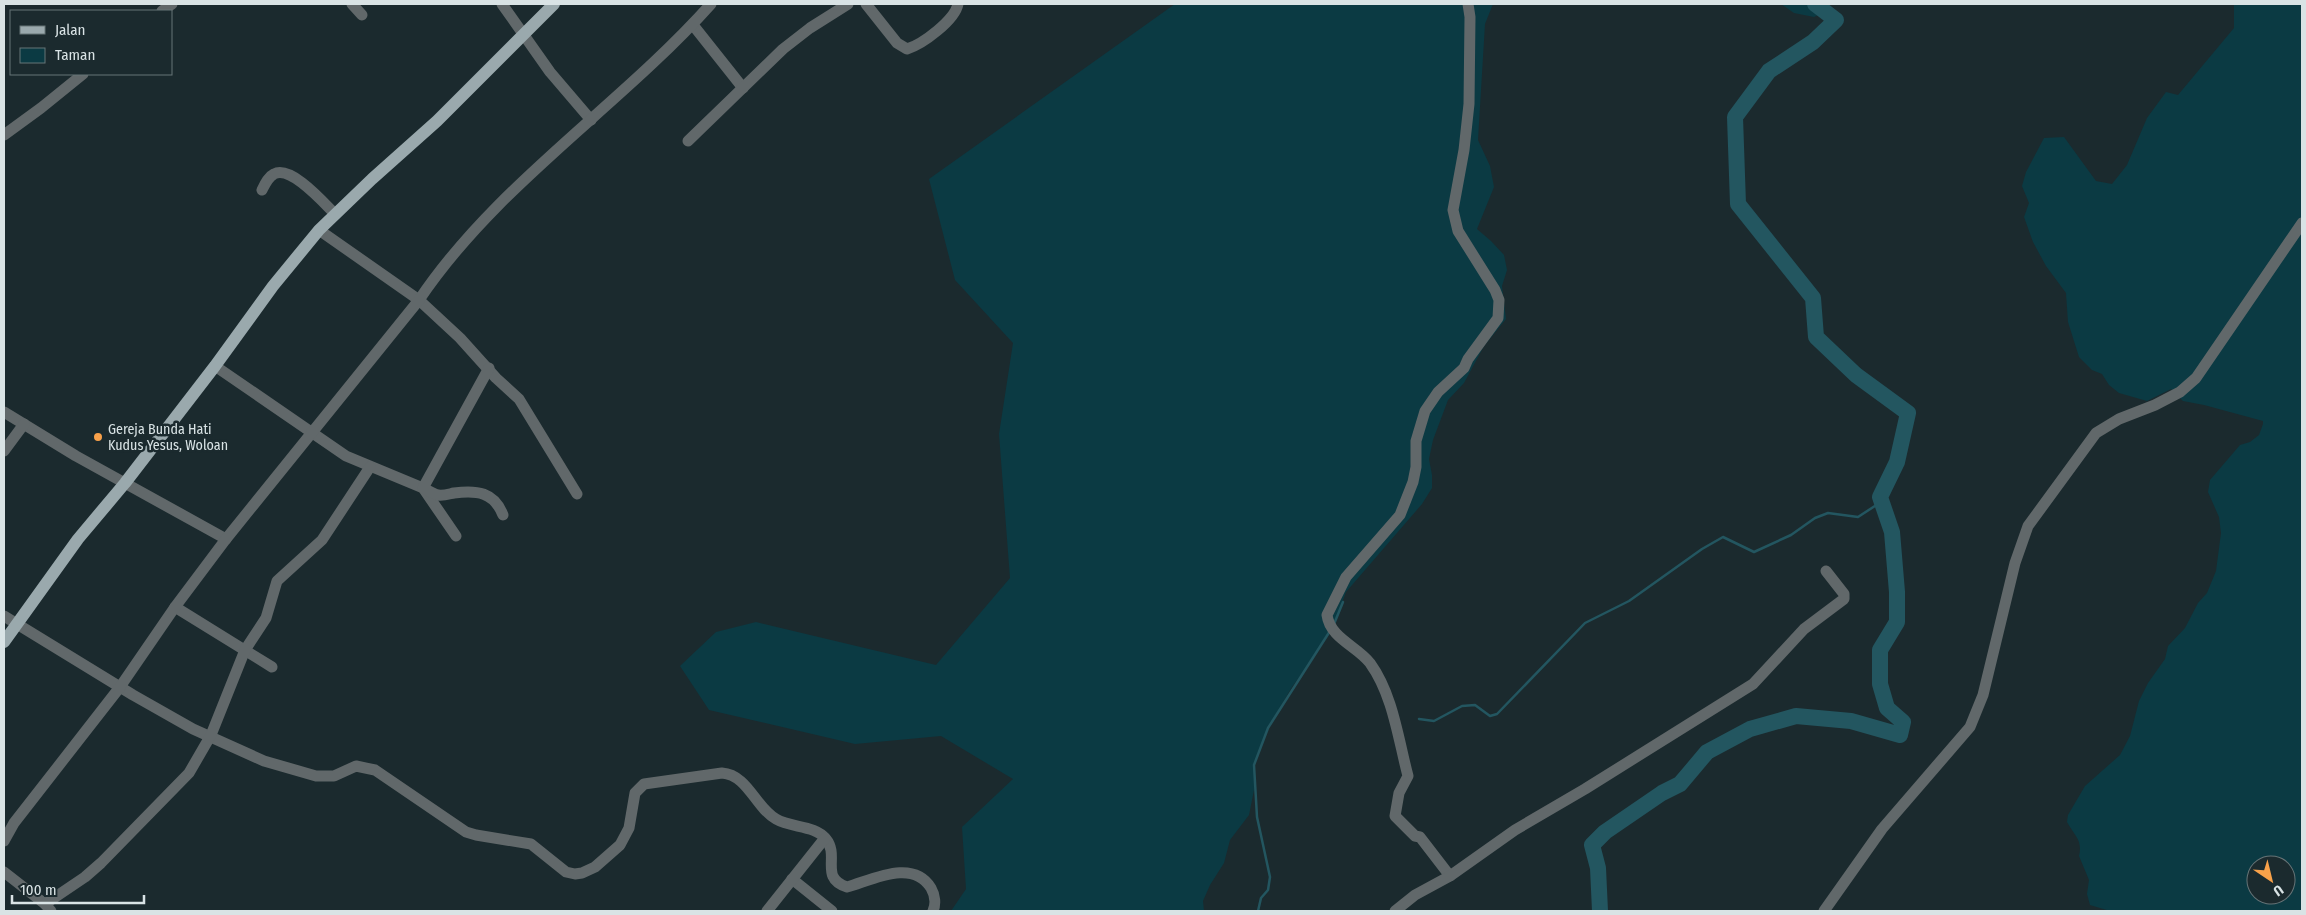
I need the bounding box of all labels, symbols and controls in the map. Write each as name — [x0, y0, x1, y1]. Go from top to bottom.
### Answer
legend — [10, 10, 172, 75]
text: Jalan — [55, 21, 85, 39]
text: Taman — [55, 46, 95, 64]
place label: Gereja Bunda Hati Kudus Yesus, Woloan — [108, 421, 228, 454]
marker: Gereja Bunda Hati Kudus Yesus, Woloan — [92, 431, 104, 443]
north arrow — [2246, 855, 2296, 905]
scale bar — [12, 872, 145, 904]
text: 100 m — [20, 881, 57, 899]
text: U — [2270, 881, 2286, 900]

